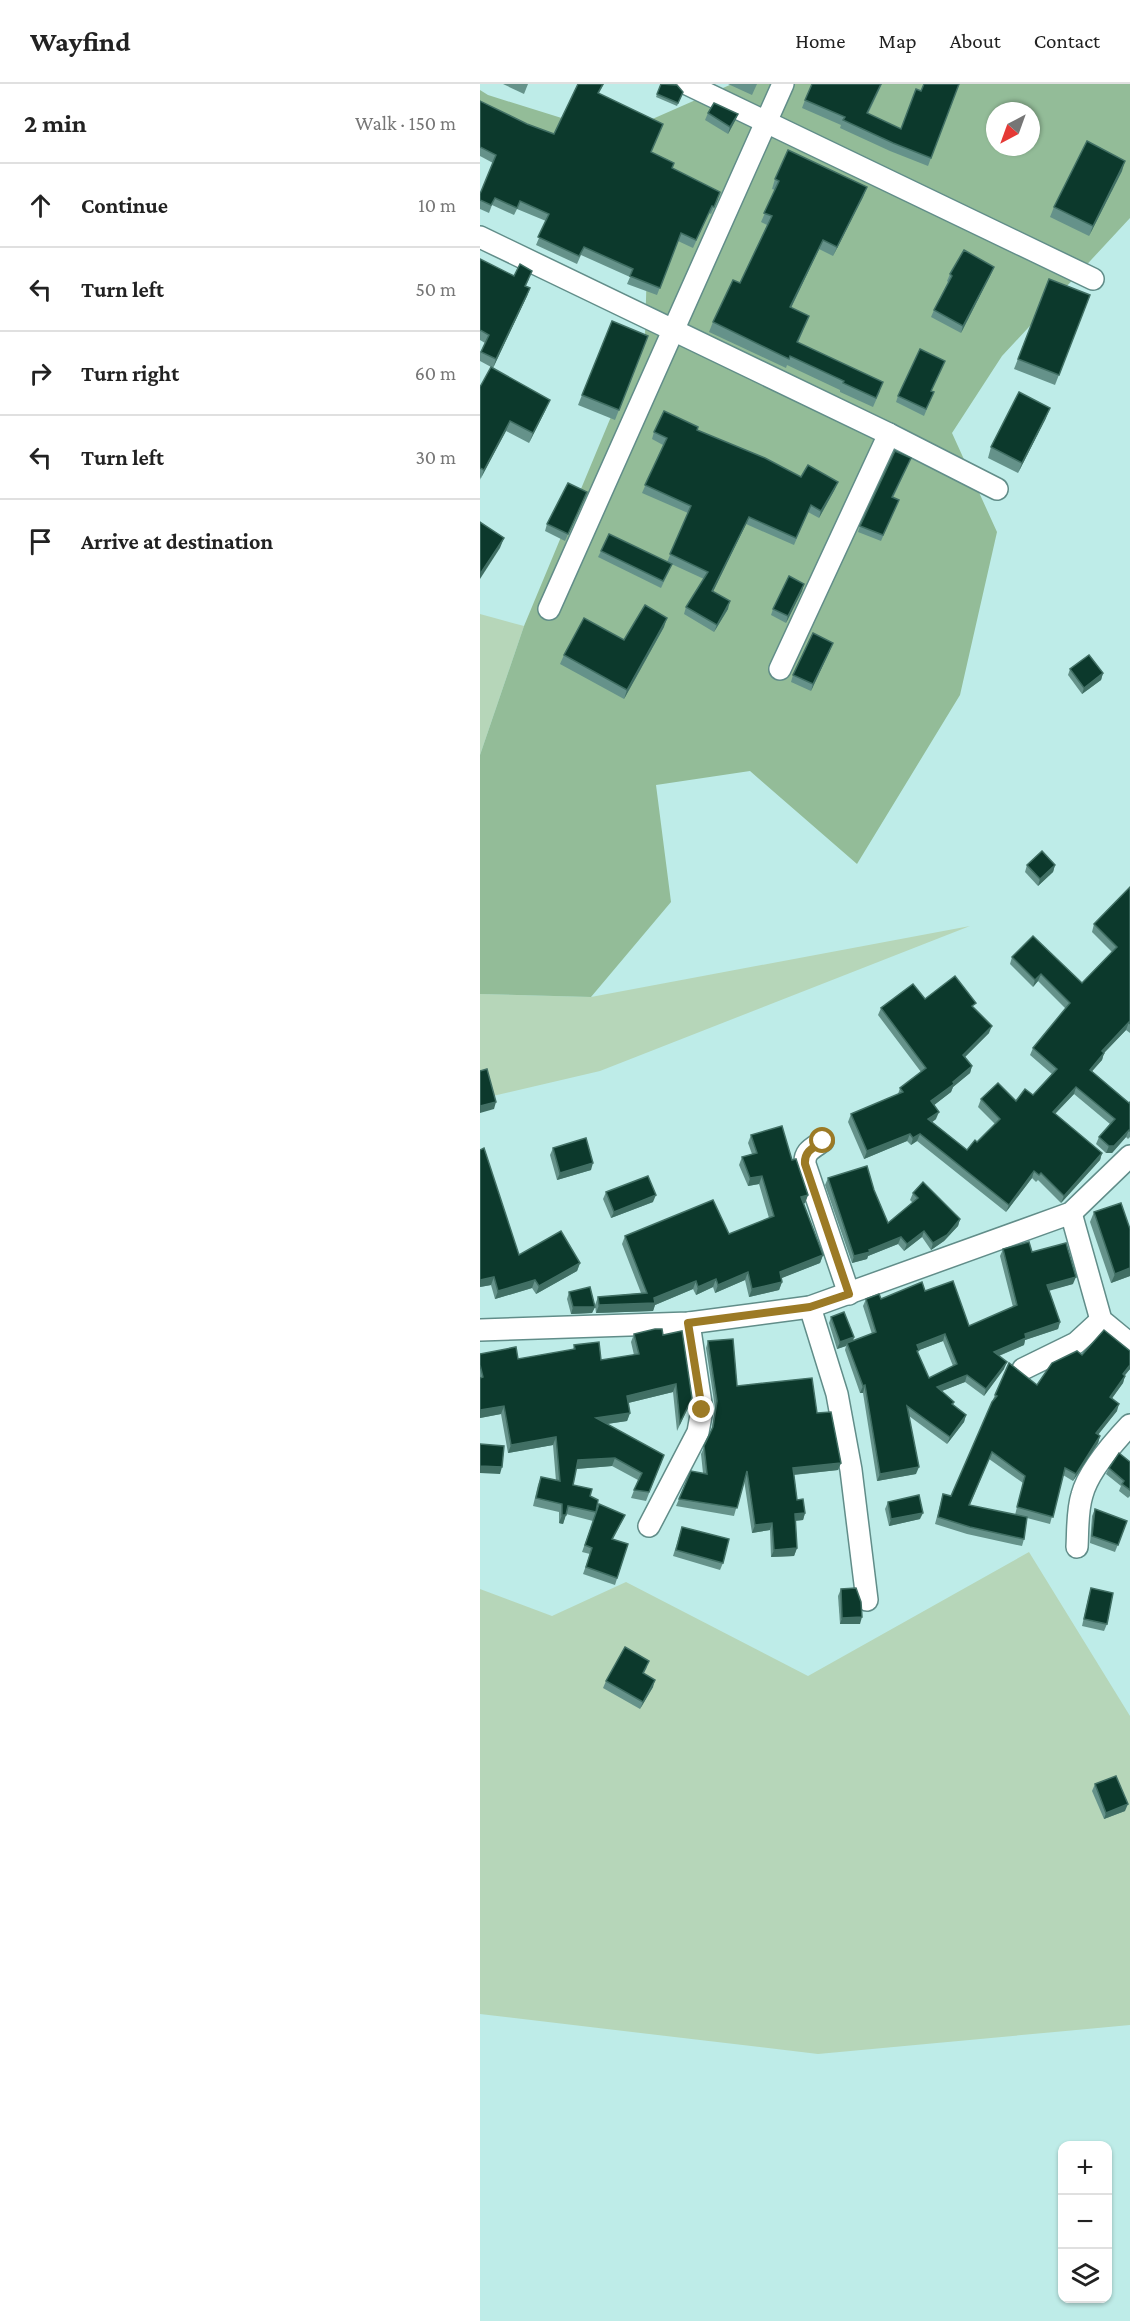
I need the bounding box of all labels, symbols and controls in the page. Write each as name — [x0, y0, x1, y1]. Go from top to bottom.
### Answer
text: Wayfind — [30, 26, 131, 57]
text: Home — [795, 29, 845, 53]
text: Map — [878, 29, 917, 53]
text: About — [950, 29, 1001, 53]
text: Contact — [1034, 29, 1100, 53]
north arrow — [986, 102, 1040, 156]
text: 2 min — [24, 109, 87, 138]
text: Walk · 150 m — [355, 112, 456, 134]
icon: ahead — [24, 189, 57, 222]
text: Continue — [81, 193, 168, 218]
text: 10 m — [418, 194, 456, 216]
icon: left — [24, 273, 57, 306]
text: Turn left — [81, 277, 164, 302]
text: 50 m — [415, 278, 456, 300]
icon: right — [24, 357, 57, 390]
text: Turn right — [81, 361, 179, 386]
text: 60 m — [415, 362, 456, 384]
icon: left — [24, 441, 57, 474]
text: Turn left — [81, 445, 164, 470]
text: 30 m — [415, 446, 456, 468]
icon: arrive — [24, 525, 57, 558]
text: Arrive at destination — [81, 529, 273, 554]
route start — [809, 1127, 835, 1153]
route end — [688, 1396, 714, 1422]
map controls — [1058, 2141, 1112, 2303]
button: + — [1058, 2141, 1112, 2195]
button: − — [1058, 2195, 1112, 2249]
button: layers — [1058, 2249, 1112, 2303]

